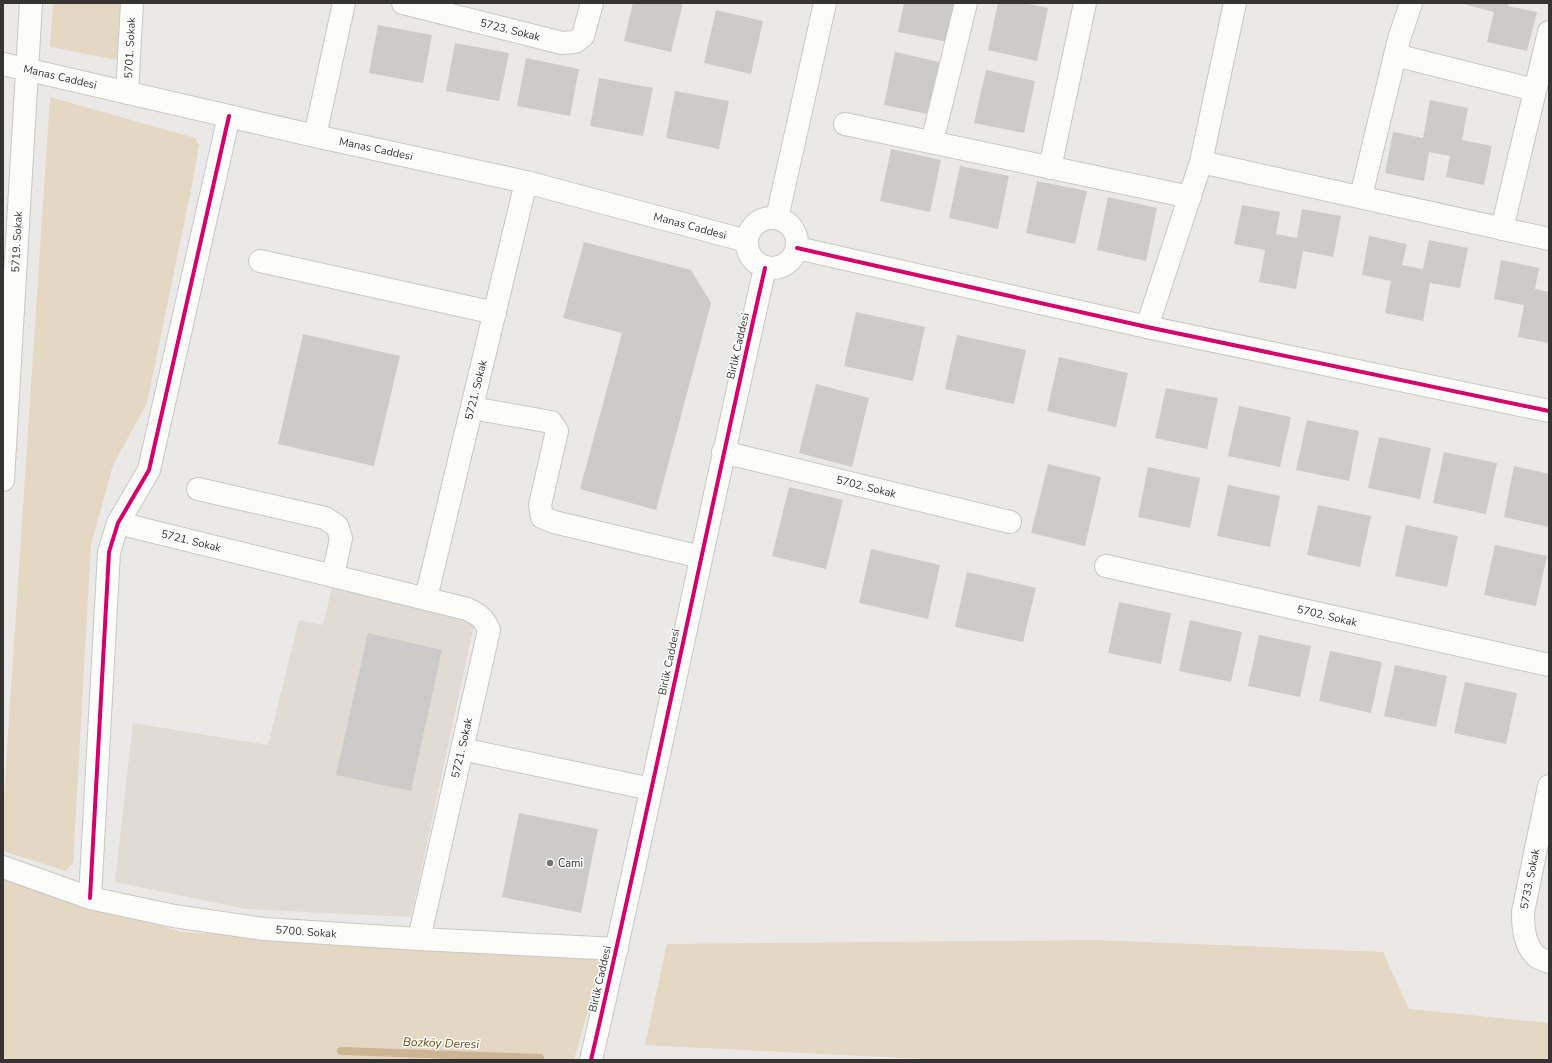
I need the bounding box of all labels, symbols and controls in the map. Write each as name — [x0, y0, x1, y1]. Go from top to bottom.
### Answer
street label: 5723. Sokak — [478, 15, 542, 45]
street label: 5701. Sokak — [121, 16, 139, 79]
street label: Manas Caddesi — [22, 61, 98, 93]
street label: Manas Caddesi — [338, 134, 414, 164]
street label: Manas Caddesi — [652, 209, 728, 243]
street label: 5719. Sokak — [8, 210, 26, 273]
street label: Birlik Caddesi — [723, 311, 753, 381]
street label: 5721. Sokak — [461, 358, 491, 422]
street label: 5702. Sokak — [834, 472, 898, 502]
street label: 5721. Sokak — [159, 526, 223, 556]
street label: 5702. Sokak — [1295, 602, 1359, 630]
street label: Birlik Caddesi — [655, 627, 683, 697]
street label: 5721. Sokak — [448, 716, 476, 780]
street label: 5733. Sokak — [1517, 847, 1543, 911]
place label: Cami — [558, 856, 583, 871]
marker: Cami — [545, 858, 555, 868]
street label: 5700. Sokak — [275, 922, 338, 942]
street label: Birlik Caddesi — [585, 944, 615, 1014]
water label: Bozköy Deresi — [403, 1034, 480, 1052]

